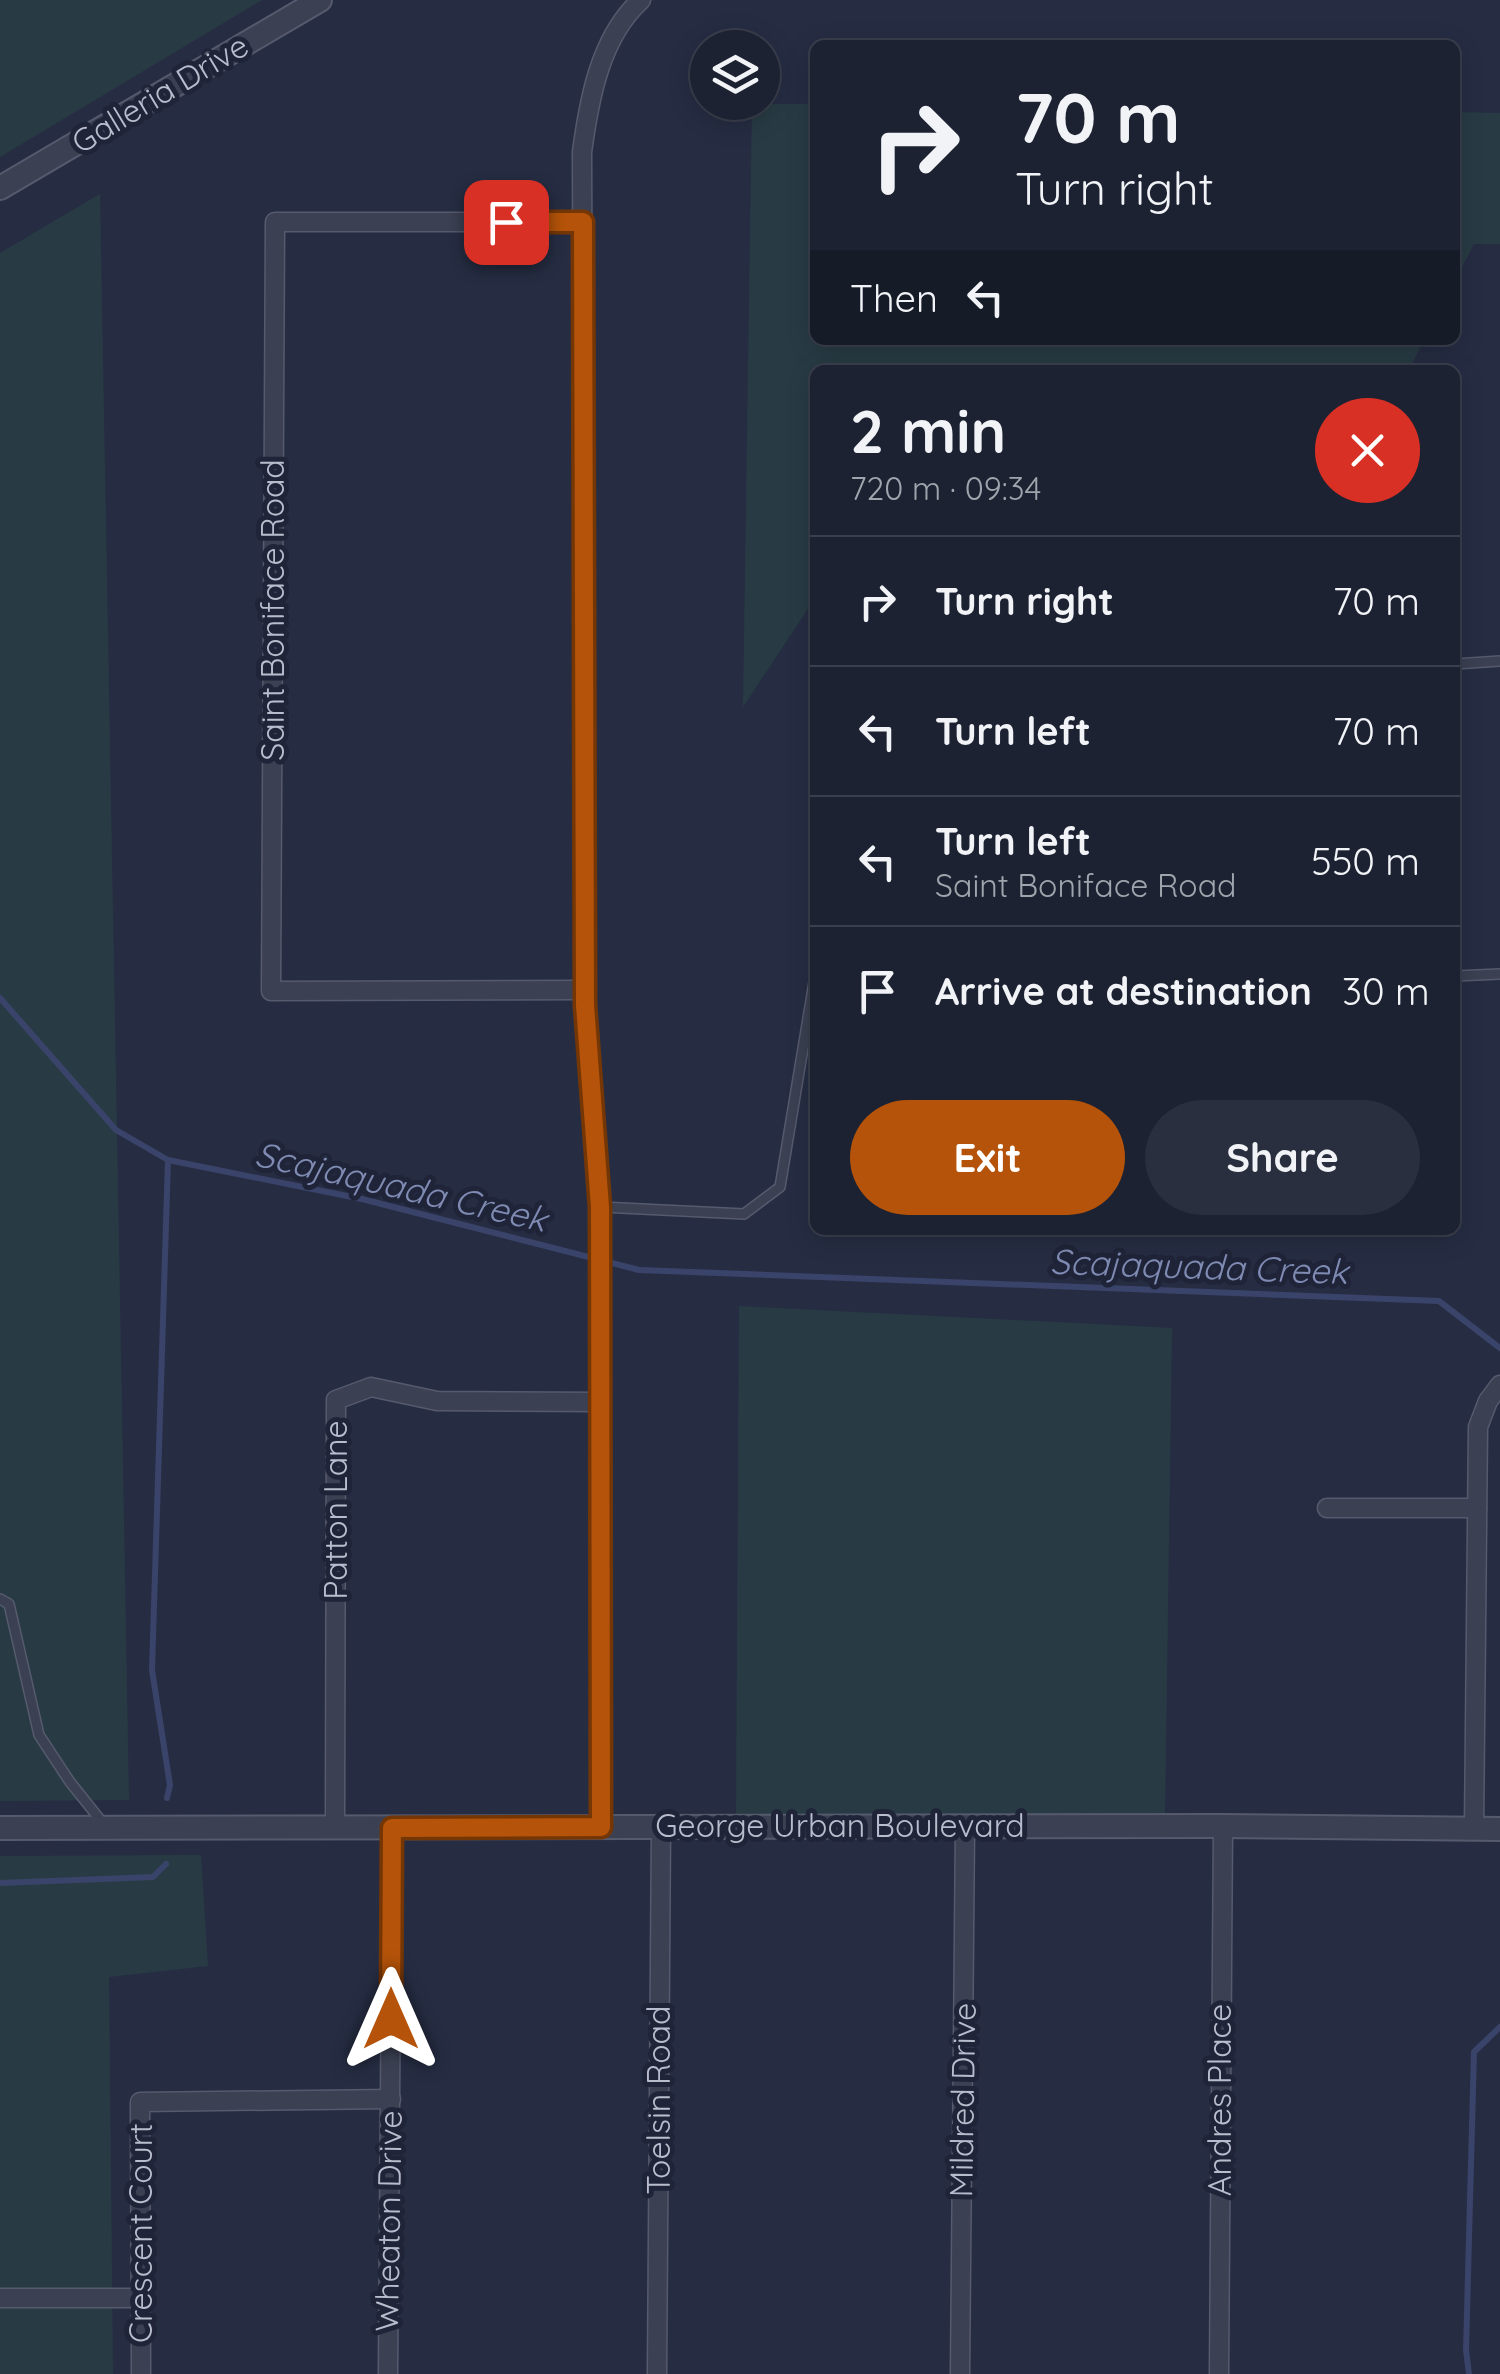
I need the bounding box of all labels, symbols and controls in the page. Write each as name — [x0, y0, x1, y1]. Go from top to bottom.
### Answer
street label: Galleria Drive — [64, 25, 255, 162]
map controls — [690, 30, 780, 120]
button: layers — [690, 30, 780, 120]
text: 70 m — [1015, 73, 1181, 161]
icon: right — [850, 80, 980, 210]
text: Turn right — [1015, 160, 1214, 216]
pin — [464, 180, 549, 265]
icon: arrive — [479, 195, 534, 250]
icon: left — [958, 270, 1013, 325]
text: Then — [850, 274, 938, 322]
text: 2 min — [850, 393, 1006, 468]
button: close — [1315, 398, 1420, 503]
street label: Saint Boniface Road — [252, 459, 292, 761]
text: 720 m · 09:34 — [850, 468, 1041, 508]
icon: right — [850, 574, 905, 629]
text: Turn right — [935, 577, 1114, 625]
text: 70 m — [1333, 577, 1420, 625]
icon: left — [850, 704, 905, 759]
text: Turn left — [935, 707, 1091, 755]
text: 70 m — [1333, 707, 1420, 755]
text: Turn left — [935, 817, 1091, 865]
icon: left — [850, 834, 905, 889]
text: 550 m — [1311, 837, 1420, 885]
text: Saint Boniface Road — [935, 865, 1236, 905]
icon: arrive — [850, 964, 905, 1019]
text: Arrive at destination — [935, 967, 1312, 1015]
text: 30 m — [1342, 967, 1430, 1015]
button: Exit — [850, 1100, 1125, 1215]
button: Share — [1145, 1100, 1420, 1215]
water label: Scajaquada Creek — [251, 1131, 554, 1242]
water label: Scajaquada Creek — [1049, 1239, 1352, 1293]
street label: Patton Lane — [315, 1420, 355, 1600]
street label: George Urban Boulevard — [655, 1805, 1025, 1845]
position arrow — [339, 1967, 443, 2071]
street label: Mildred Drive — [940, 2002, 984, 2198]
street label: Andres Place — [1199, 2004, 1239, 2196]
street label: Toelsin Road — [638, 2006, 678, 2194]
street label: Wheaton Drive — [366, 2110, 410, 2332]
street label: Crescent Court — [120, 2123, 160, 2343]

